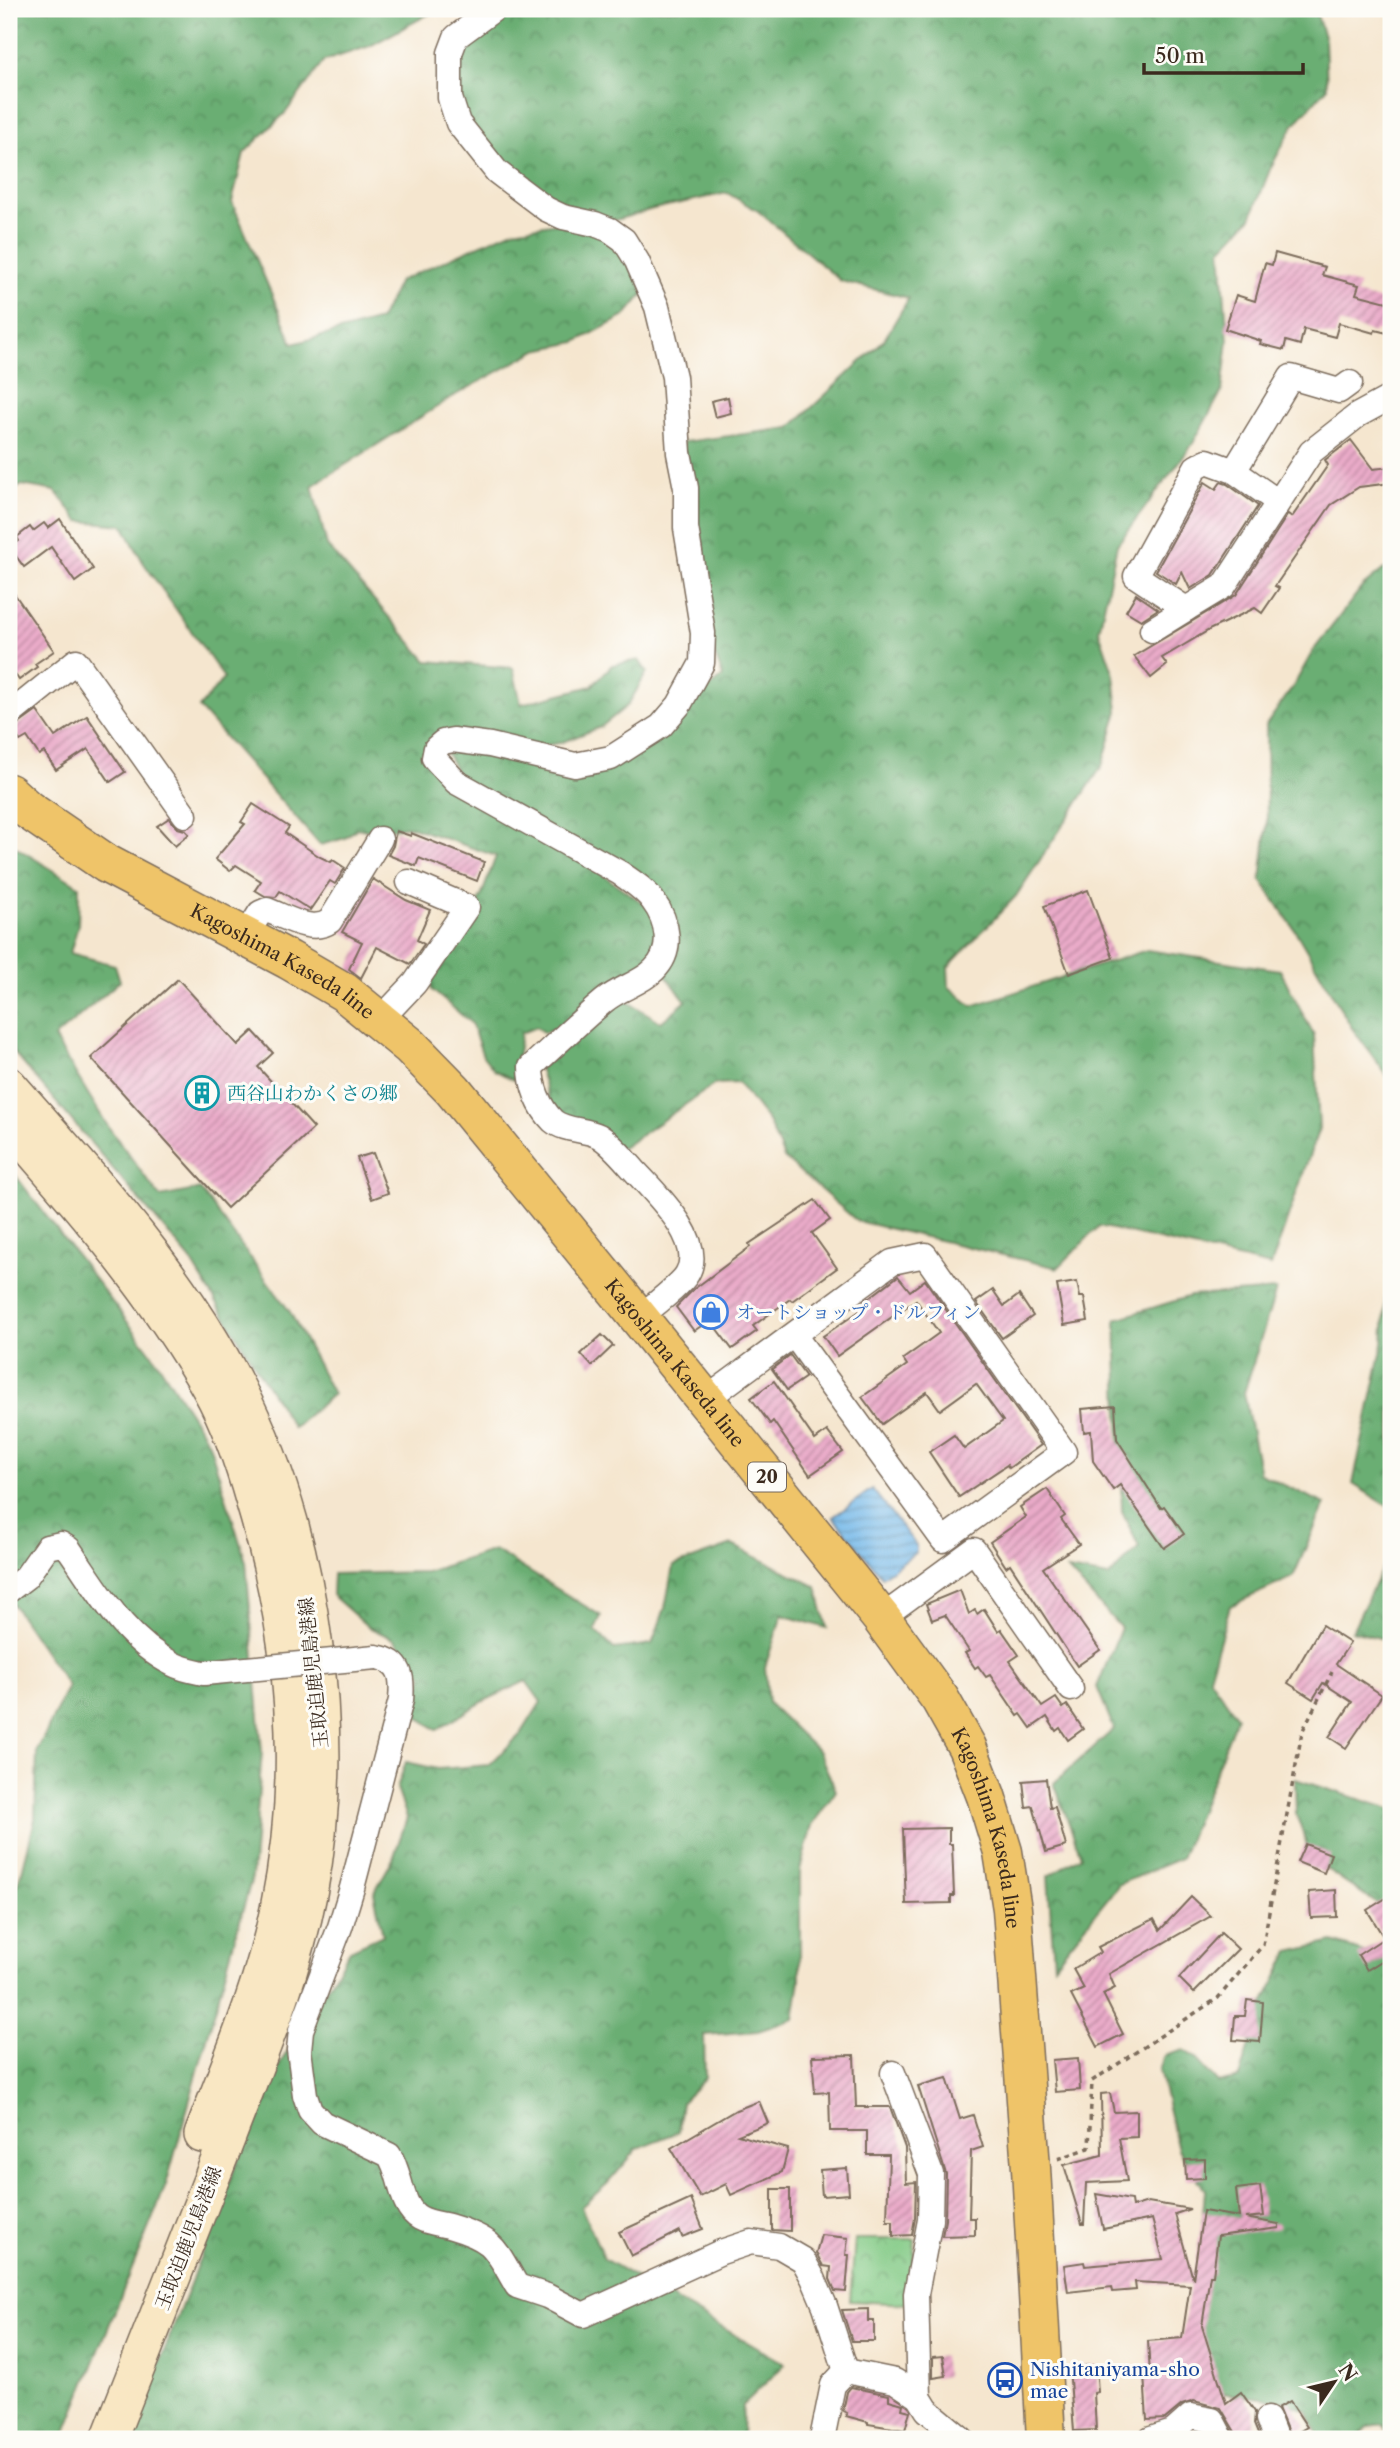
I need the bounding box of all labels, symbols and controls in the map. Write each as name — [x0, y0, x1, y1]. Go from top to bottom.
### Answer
scale bar — [1144, 32, 1304, 76]
text: 50 m — [1155, 43, 1205, 68]
street label: Kagoshima Kaseda line — [187, 899, 379, 1024]
building icon: 西谷山わかくさの郷 — [183, 1074, 221, 1112]
place label: 西谷山わかくさの郷 — [227, 1082, 398, 1105]
street label: Kagoshima Kaseda line — [600, 1274, 749, 1452]
shop icon: オートショップ・ドルフィン — [692, 1293, 730, 1331]
place label: オートショップ・ドルフィン — [736, 1301, 981, 1324]
road number: 20 — [748, 1462, 786, 1492]
street label: 玉取迫鹿児島港線 — [294, 1596, 333, 1750]
street label: Kagoshima Kaseda line — [946, 1723, 1024, 1929]
street label: 玉取迫鹿児島港線 — [150, 2163, 226, 2313]
north arrow — [1298, 2346, 1368, 2416]
place label: Nishitaniyama-sho mae — [1030, 2358, 1200, 2403]
text: N — [1333, 2359, 1362, 2386]
bus stop icon: Nishitaniyama-sho mae — [986, 2361, 1024, 2399]

